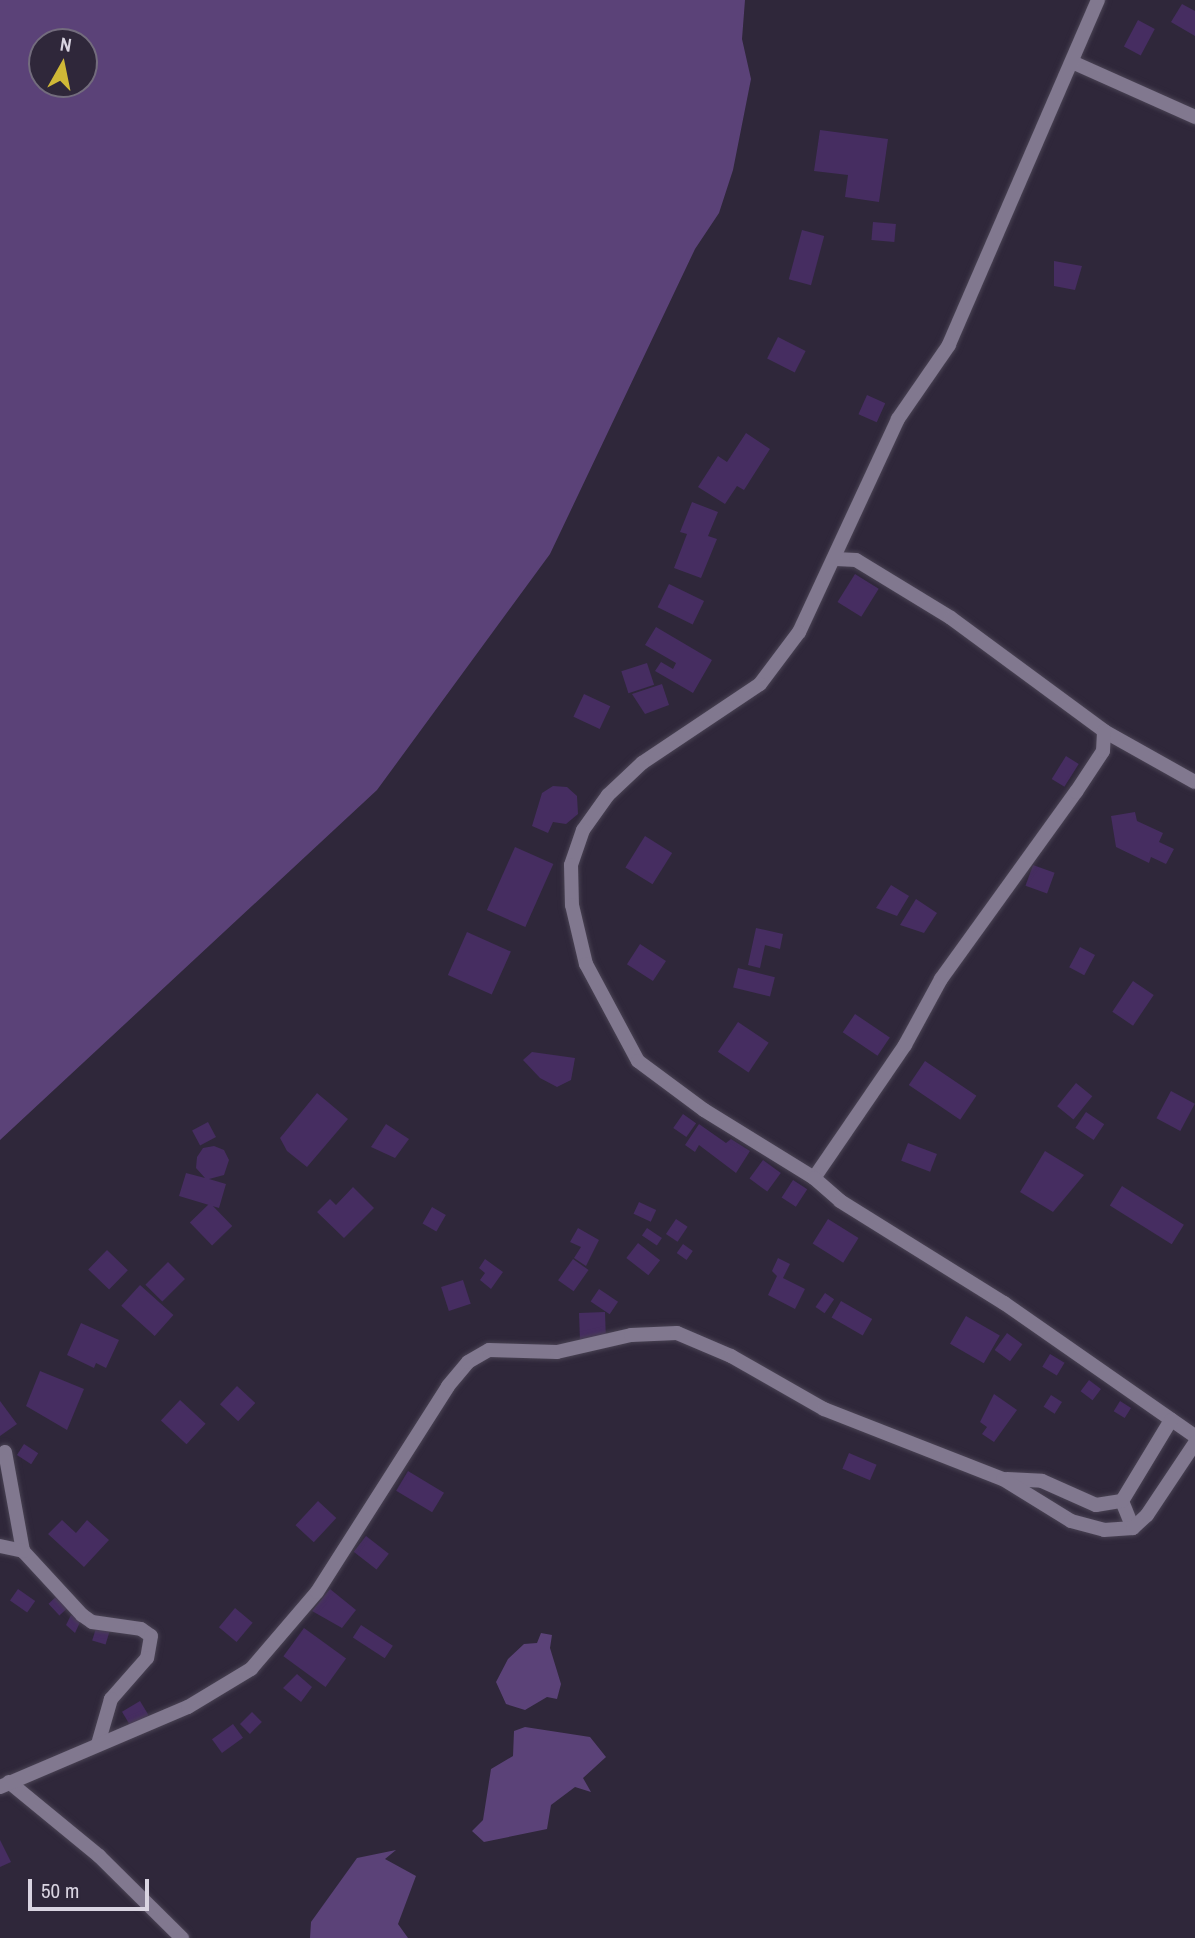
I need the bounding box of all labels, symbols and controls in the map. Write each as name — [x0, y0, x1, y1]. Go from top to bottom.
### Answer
north arrow — [28, 28, 98, 98]
text: N — [58, 31, 74, 58]
scale bar — [32, 1864, 152, 1908]
text: 50 m — [41, 1876, 79, 1905]

